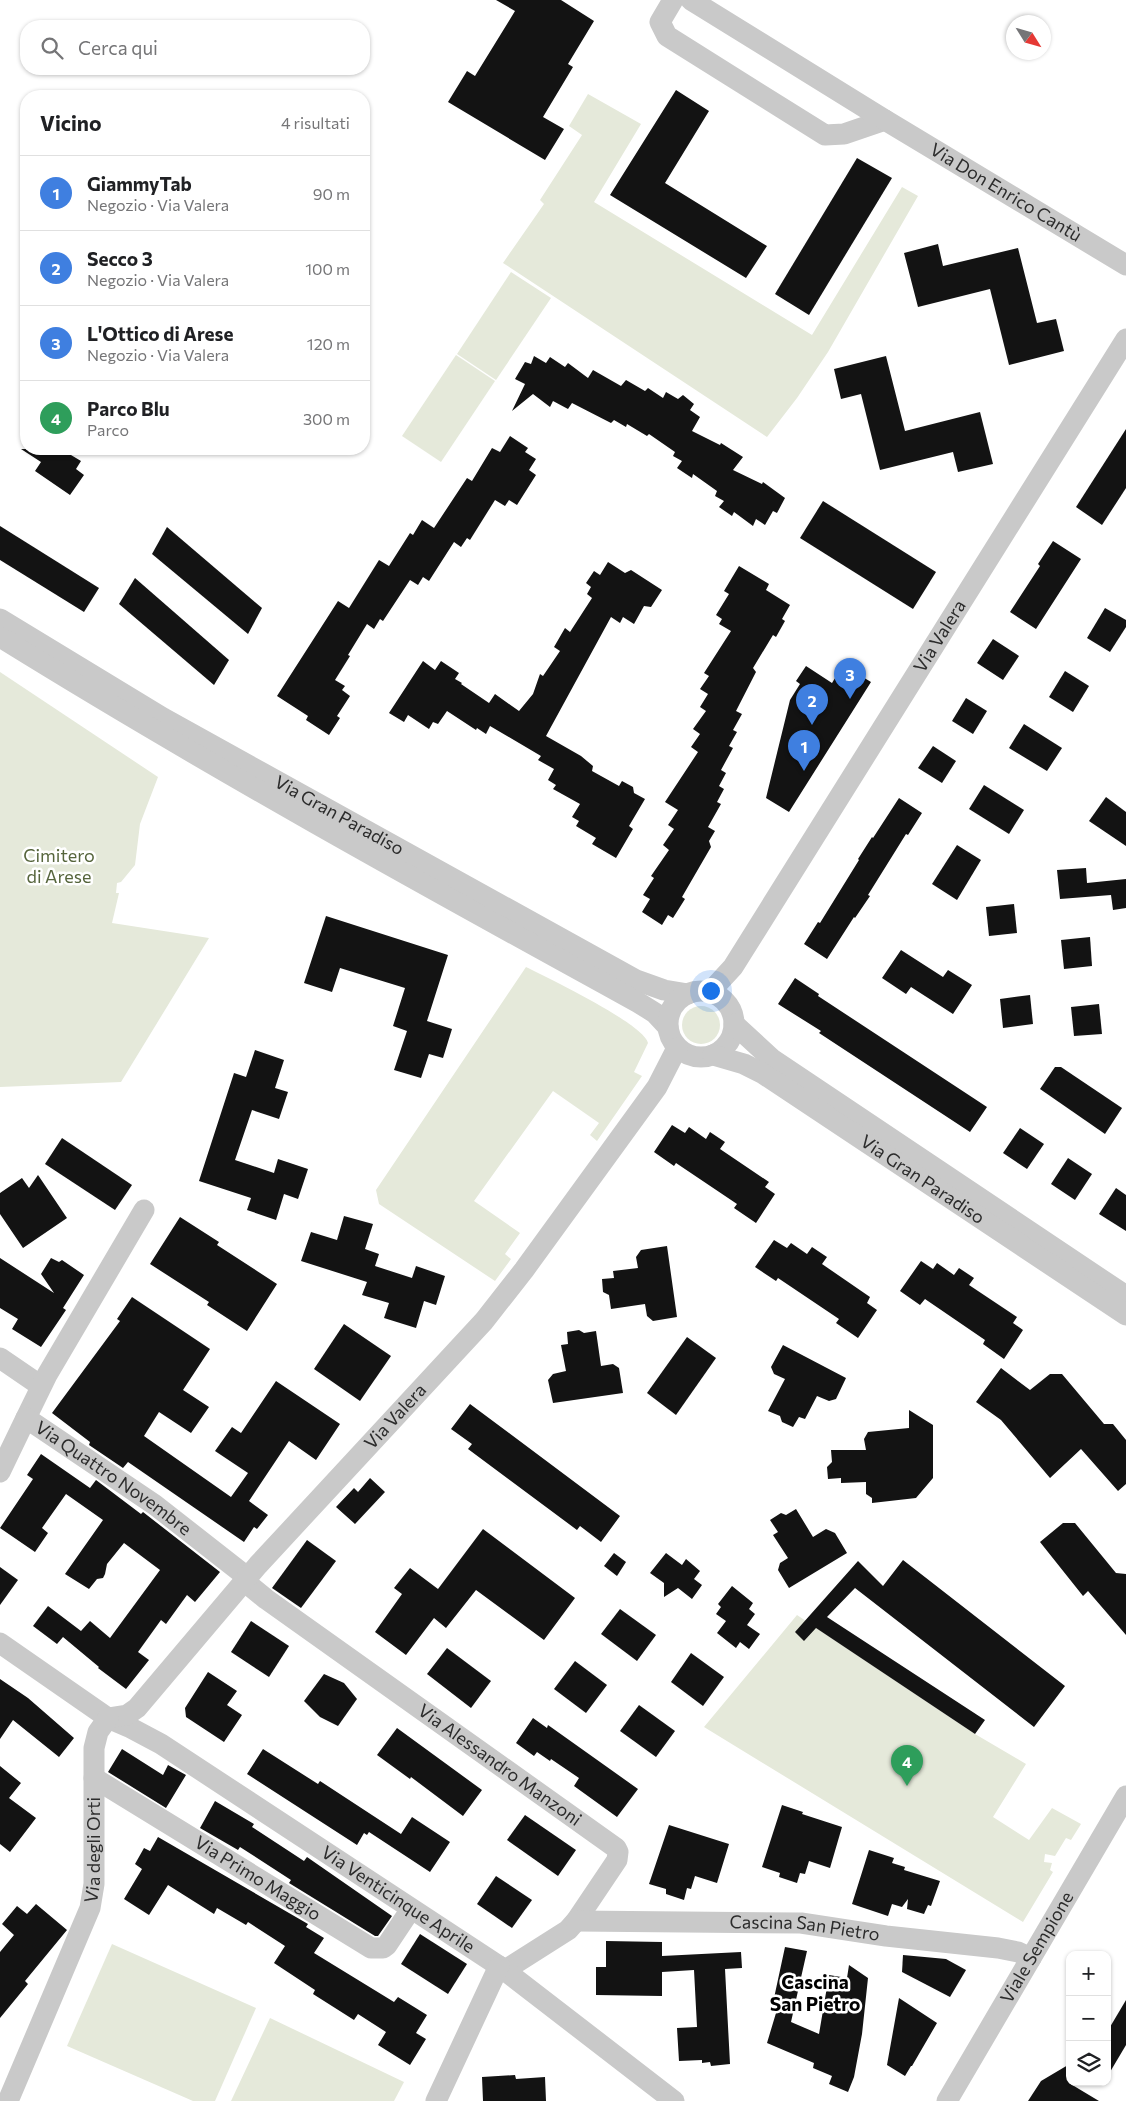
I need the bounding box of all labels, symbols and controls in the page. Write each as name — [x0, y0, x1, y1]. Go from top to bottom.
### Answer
north arrow — [1006, 15, 1051, 60]
search box — [20, 20, 370, 75]
icon: search — [38, 34, 66, 62]
text: Cerca qui — [78, 36, 158, 59]
text: Vicino — [40, 110, 101, 135]
text: 4 risultati — [281, 113, 350, 132]
street label: Via Don Enrico Cantù — [926, 138, 1086, 246]
text: GiammyTab — [87, 172, 192, 195]
text: 1 — [52, 184, 60, 203]
text: 90 m — [313, 184, 350, 203]
text: Negozio · Via Valera — [87, 195, 229, 214]
text: Secco 3 — [87, 247, 153, 270]
text: 2 — [51, 259, 61, 278]
text: 100 m — [305, 259, 350, 278]
text: Negozio · Via Valera — [87, 270, 229, 289]
text: L'Ottico di Arese — [87, 322, 233, 345]
text: 3 — [51, 334, 61, 353]
text: 120 m — [307, 334, 350, 353]
text: Negozio · Via Valera — [87, 345, 229, 364]
text: Parco Blu — [87, 397, 170, 420]
text: 4 — [51, 409, 61, 428]
text: 300 m — [303, 409, 350, 428]
text: Parco — [87, 420, 129, 439]
street label: Via Valera — [908, 596, 970, 676]
pin: 3 — [834, 658, 866, 699]
pin: 2 — [796, 684, 828, 725]
pin: 1 — [788, 730, 820, 771]
street label: Via Gran Paradiso — [271, 770, 408, 859]
park label: Cimitero di Arese — [23, 844, 95, 887]
your location — [698, 978, 724, 1004]
street label: Via Gran Paradiso — [857, 1130, 989, 1228]
street label: Via Valera — [359, 1379, 430, 1453]
street label: Via Quattro Novembre — [32, 1416, 196, 1539]
street label: Via Alessandro Manzoni — [414, 1699, 586, 1830]
pin: 4 — [891, 1745, 923, 1786]
street label: Via degli Orti — [79, 1797, 104, 1904]
street label: Via Primo Maggio — [191, 1830, 325, 1925]
street label: Via Venticinque Aprile — [317, 1840, 479, 1957]
street label: Viale Sempione — [995, 1887, 1078, 2007]
street label: Cascina San Pietro — [729, 1910, 881, 1945]
map controls — [1066, 1951, 1111, 2086]
button: + — [1066, 1951, 1111, 1996]
district label: Cascina San Pietro — [770, 1970, 860, 2015]
button: − — [1066, 1996, 1111, 2041]
button: layers — [1066, 2041, 1111, 2086]

